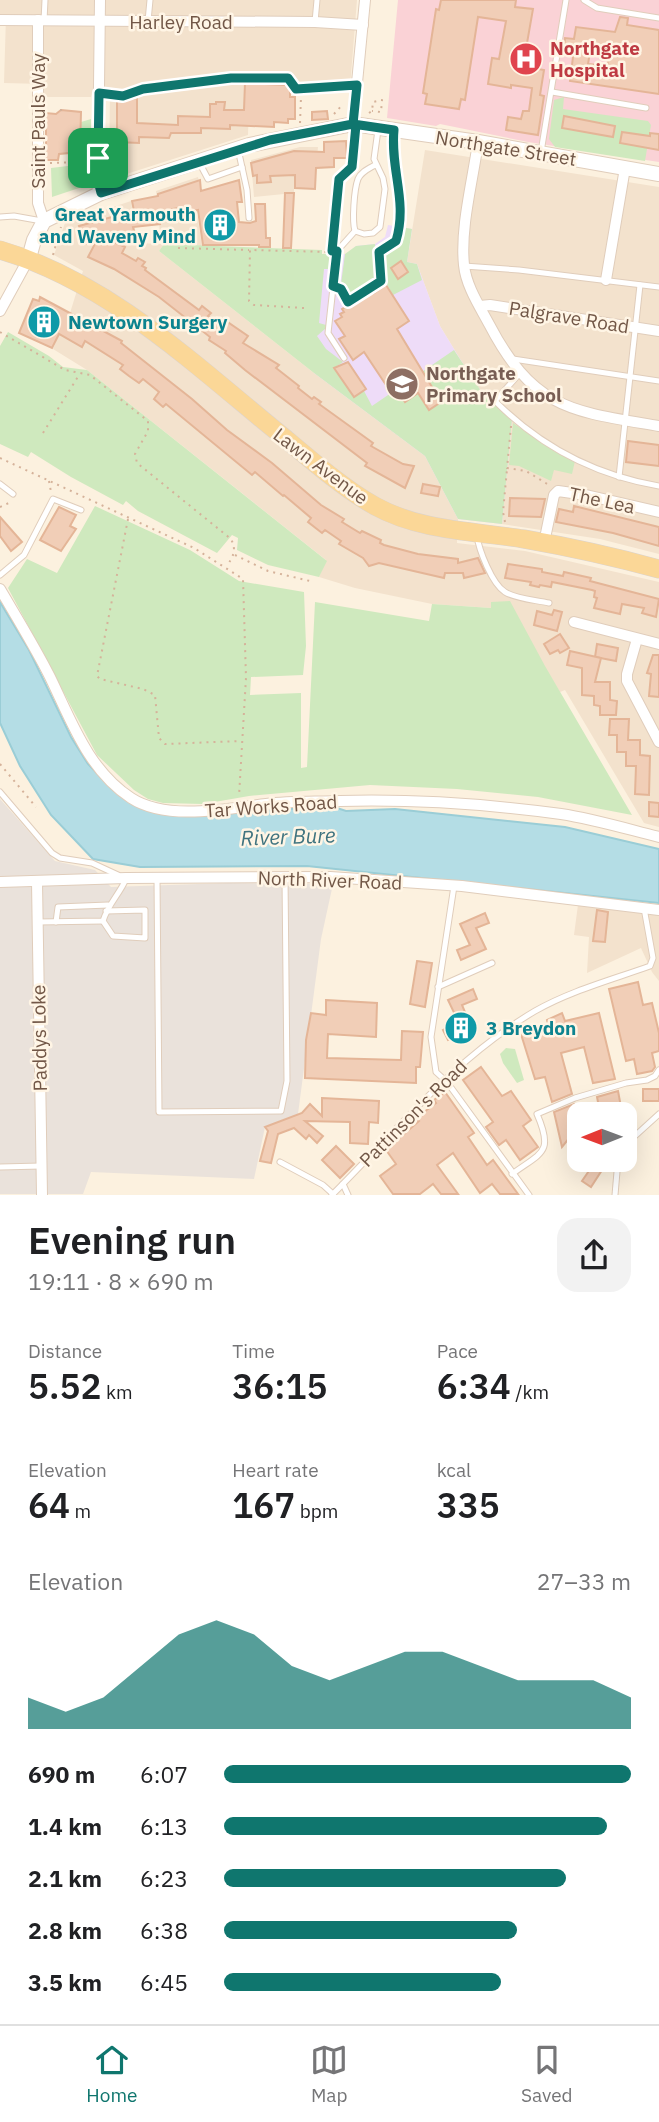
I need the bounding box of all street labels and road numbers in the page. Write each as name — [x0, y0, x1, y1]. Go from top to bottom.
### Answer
street label: Harley Road — [129, 10, 233, 34]
street label: Saint Pauls Way — [26, 53, 50, 189]
street label: Northgate Street — [434, 125, 578, 171]
street label: Palgrave Road — [507, 296, 631, 338]
street label: Lawn Avenue — [269, 422, 373, 510]
street label: The Lea — [567, 481, 637, 519]
street label: Tar Works Road — [204, 789, 338, 823]
street label: North River Road — [257, 865, 403, 895]
street label: Paddys Loke — [26, 984, 52, 1092]
street label: Pattinson's Road — [354, 1054, 472, 1172]

